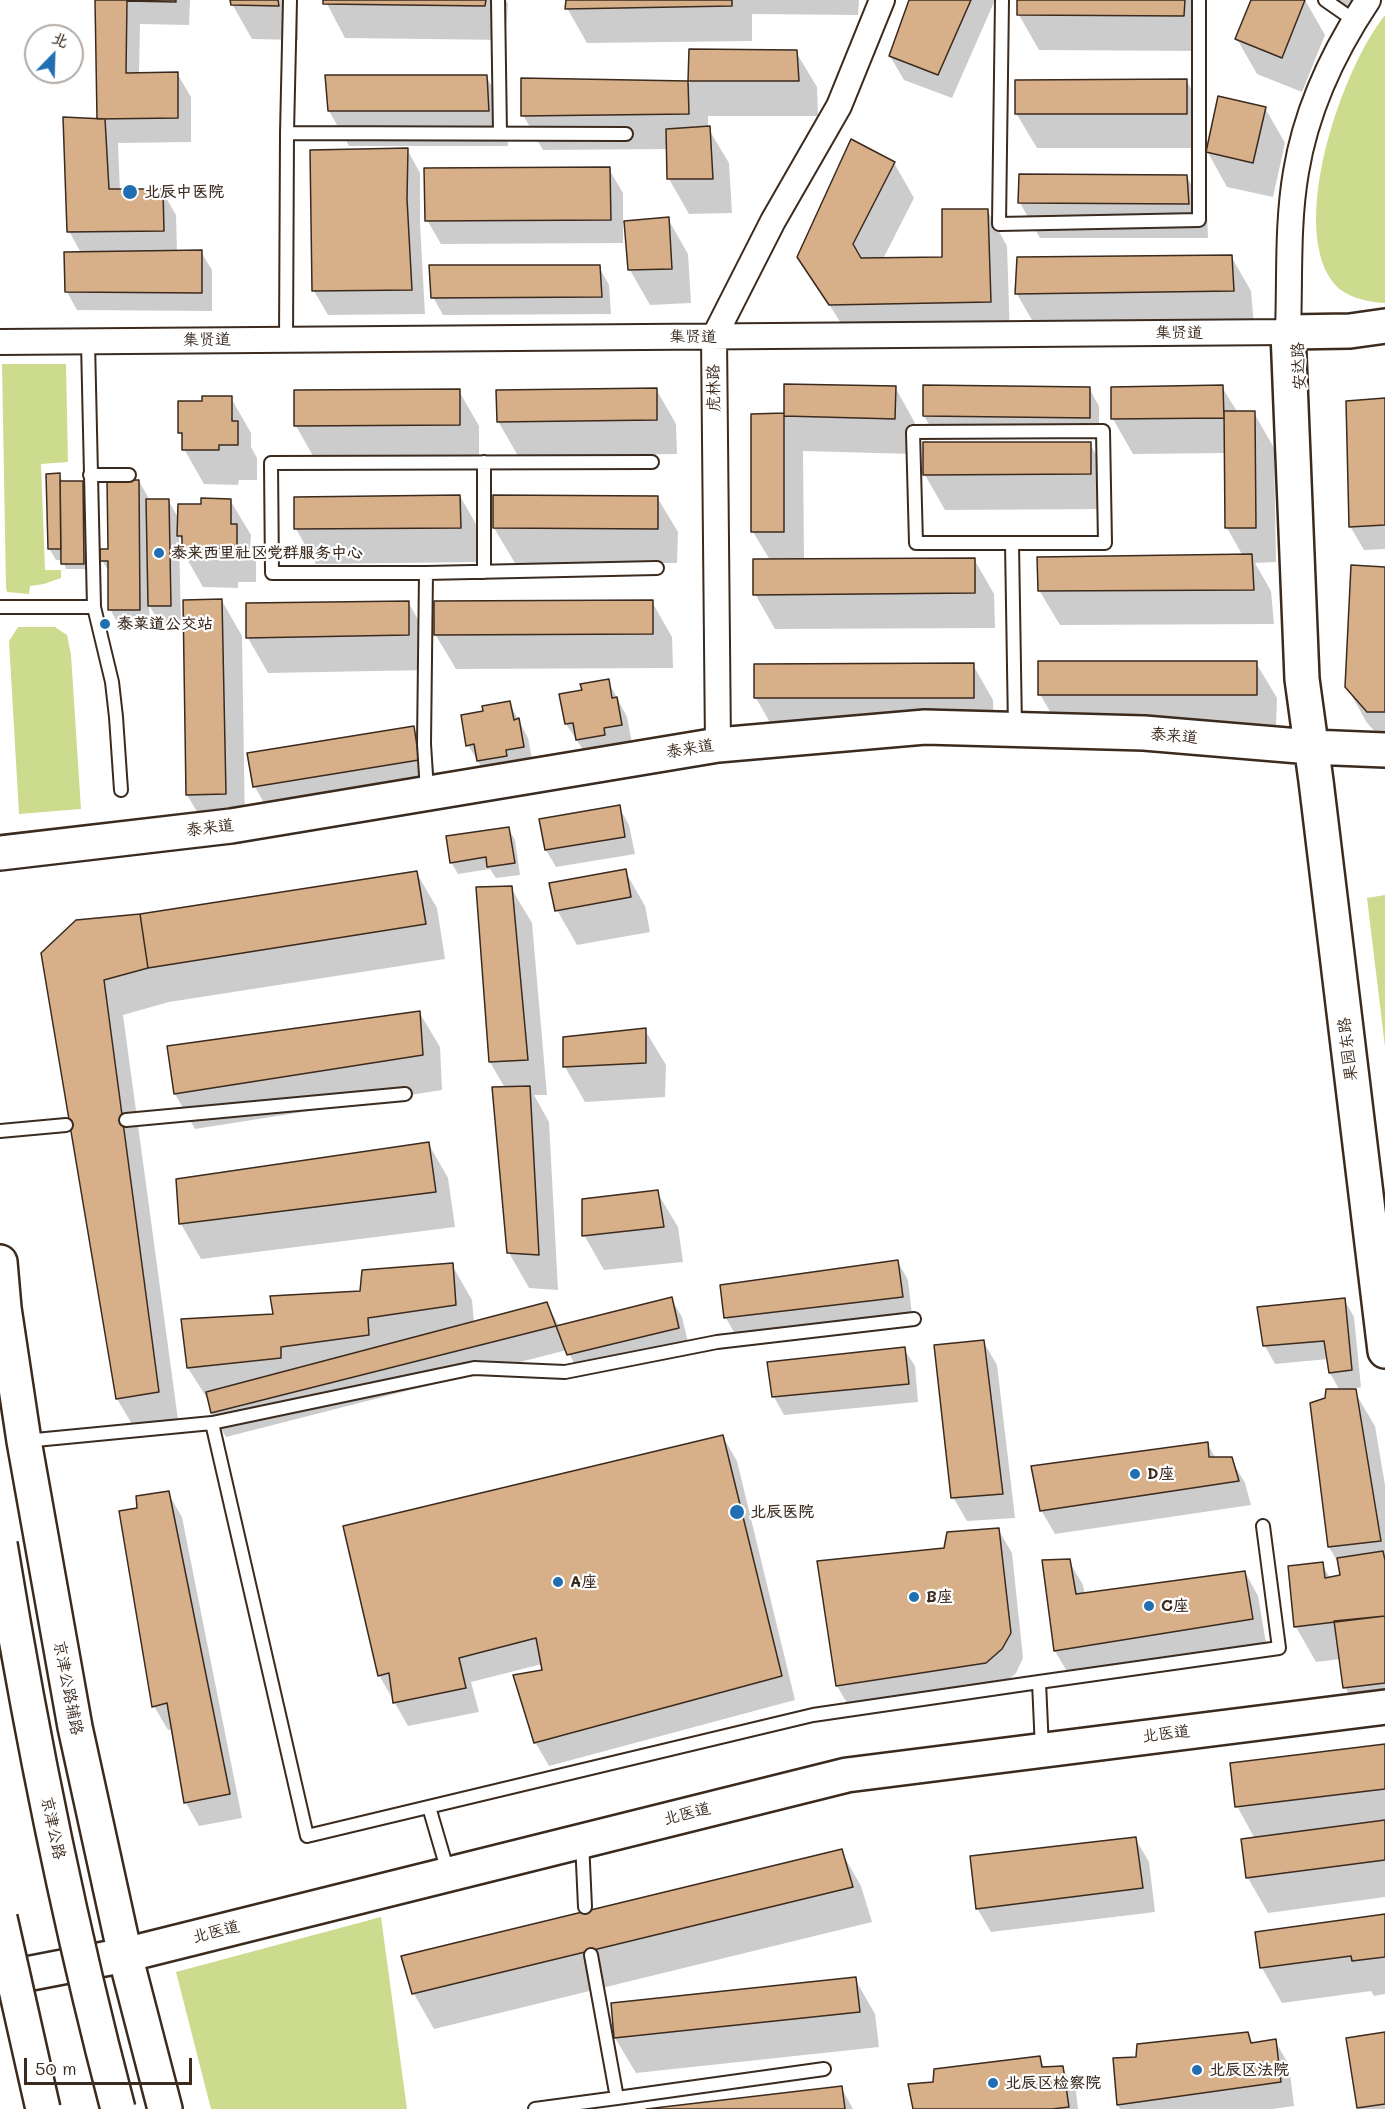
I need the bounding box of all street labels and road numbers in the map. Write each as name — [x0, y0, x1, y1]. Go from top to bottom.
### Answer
street label: 集贤道 — [1155, 323, 1203, 343]
street label: 集贤道 — [669, 327, 717, 347]
street label: 集贤道 — [183, 330, 231, 350]
street label: 安达路 — [1288, 342, 1310, 390]
street label: 虎林路 — [704, 364, 724, 412]
street label: 泰来道 — [1149, 724, 1199, 748]
street label: 泰来道 — [665, 736, 715, 762]
street label: 泰来道 — [185, 816, 235, 840]
street label: 果园东路 — [1335, 1016, 1361, 1082]
street label: 京津公路辅路 — [49, 1639, 87, 1737]
street label: 北医道 — [1141, 1722, 1191, 1746]
street label: 京津公路 — [37, 1795, 69, 1861]
street label: 北医道 — [661, 1799, 713, 1829]
street label: 北医道 — [190, 1917, 242, 1947]

